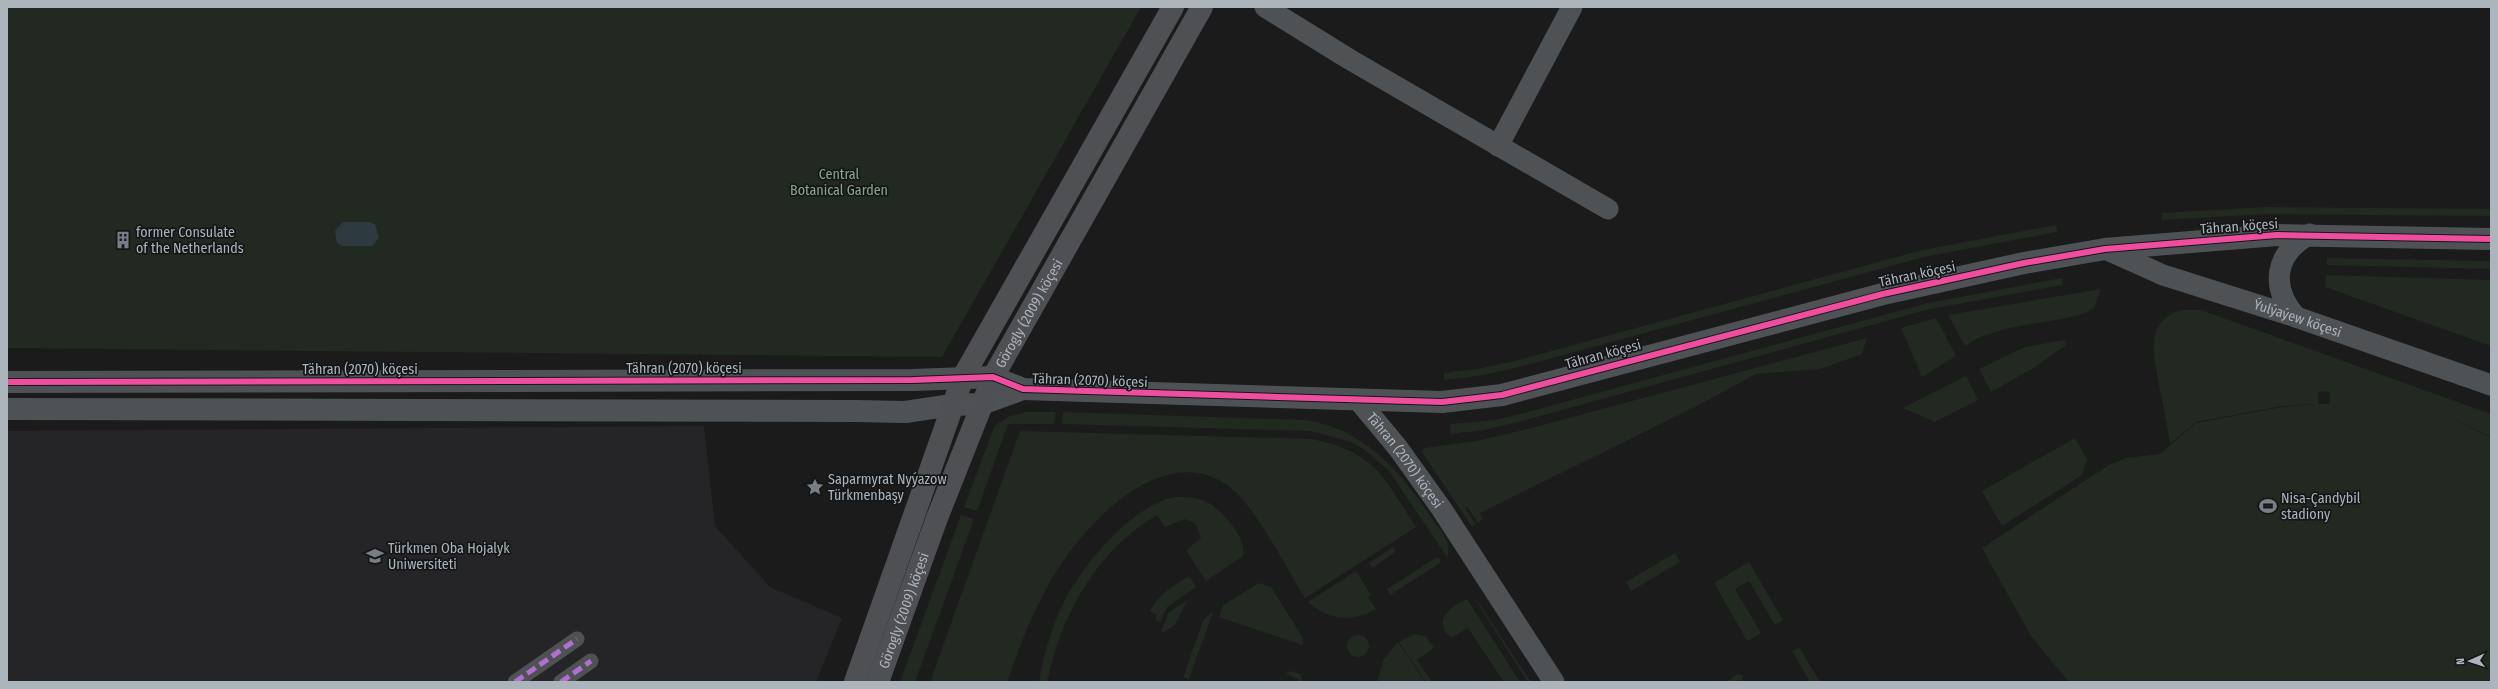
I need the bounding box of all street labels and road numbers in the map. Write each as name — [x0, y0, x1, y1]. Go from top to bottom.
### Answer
street label: Tähran köçesi — [2200, 215, 2278, 238]
street label: Görogly (2009) köçesi — [992, 256, 1067, 371]
street label: Tähran köçesi — [1877, 258, 1957, 291]
street label: Ýulýaýew köçesi — [2252, 295, 2344, 341]
street label: Tähran köçesi — [1563, 336, 1643, 373]
street label: Tähran (2070) köçesi — [626, 360, 742, 377]
street label: Tähran (2070) köçesi — [302, 361, 418, 378]
street label: Tähran (2070) köçesi — [1032, 370, 1148, 391]
street label: Tähran (2070) köçesi — [1363, 409, 1446, 512]
street label: Görogly (2009) köçesi — [876, 550, 933, 671]

